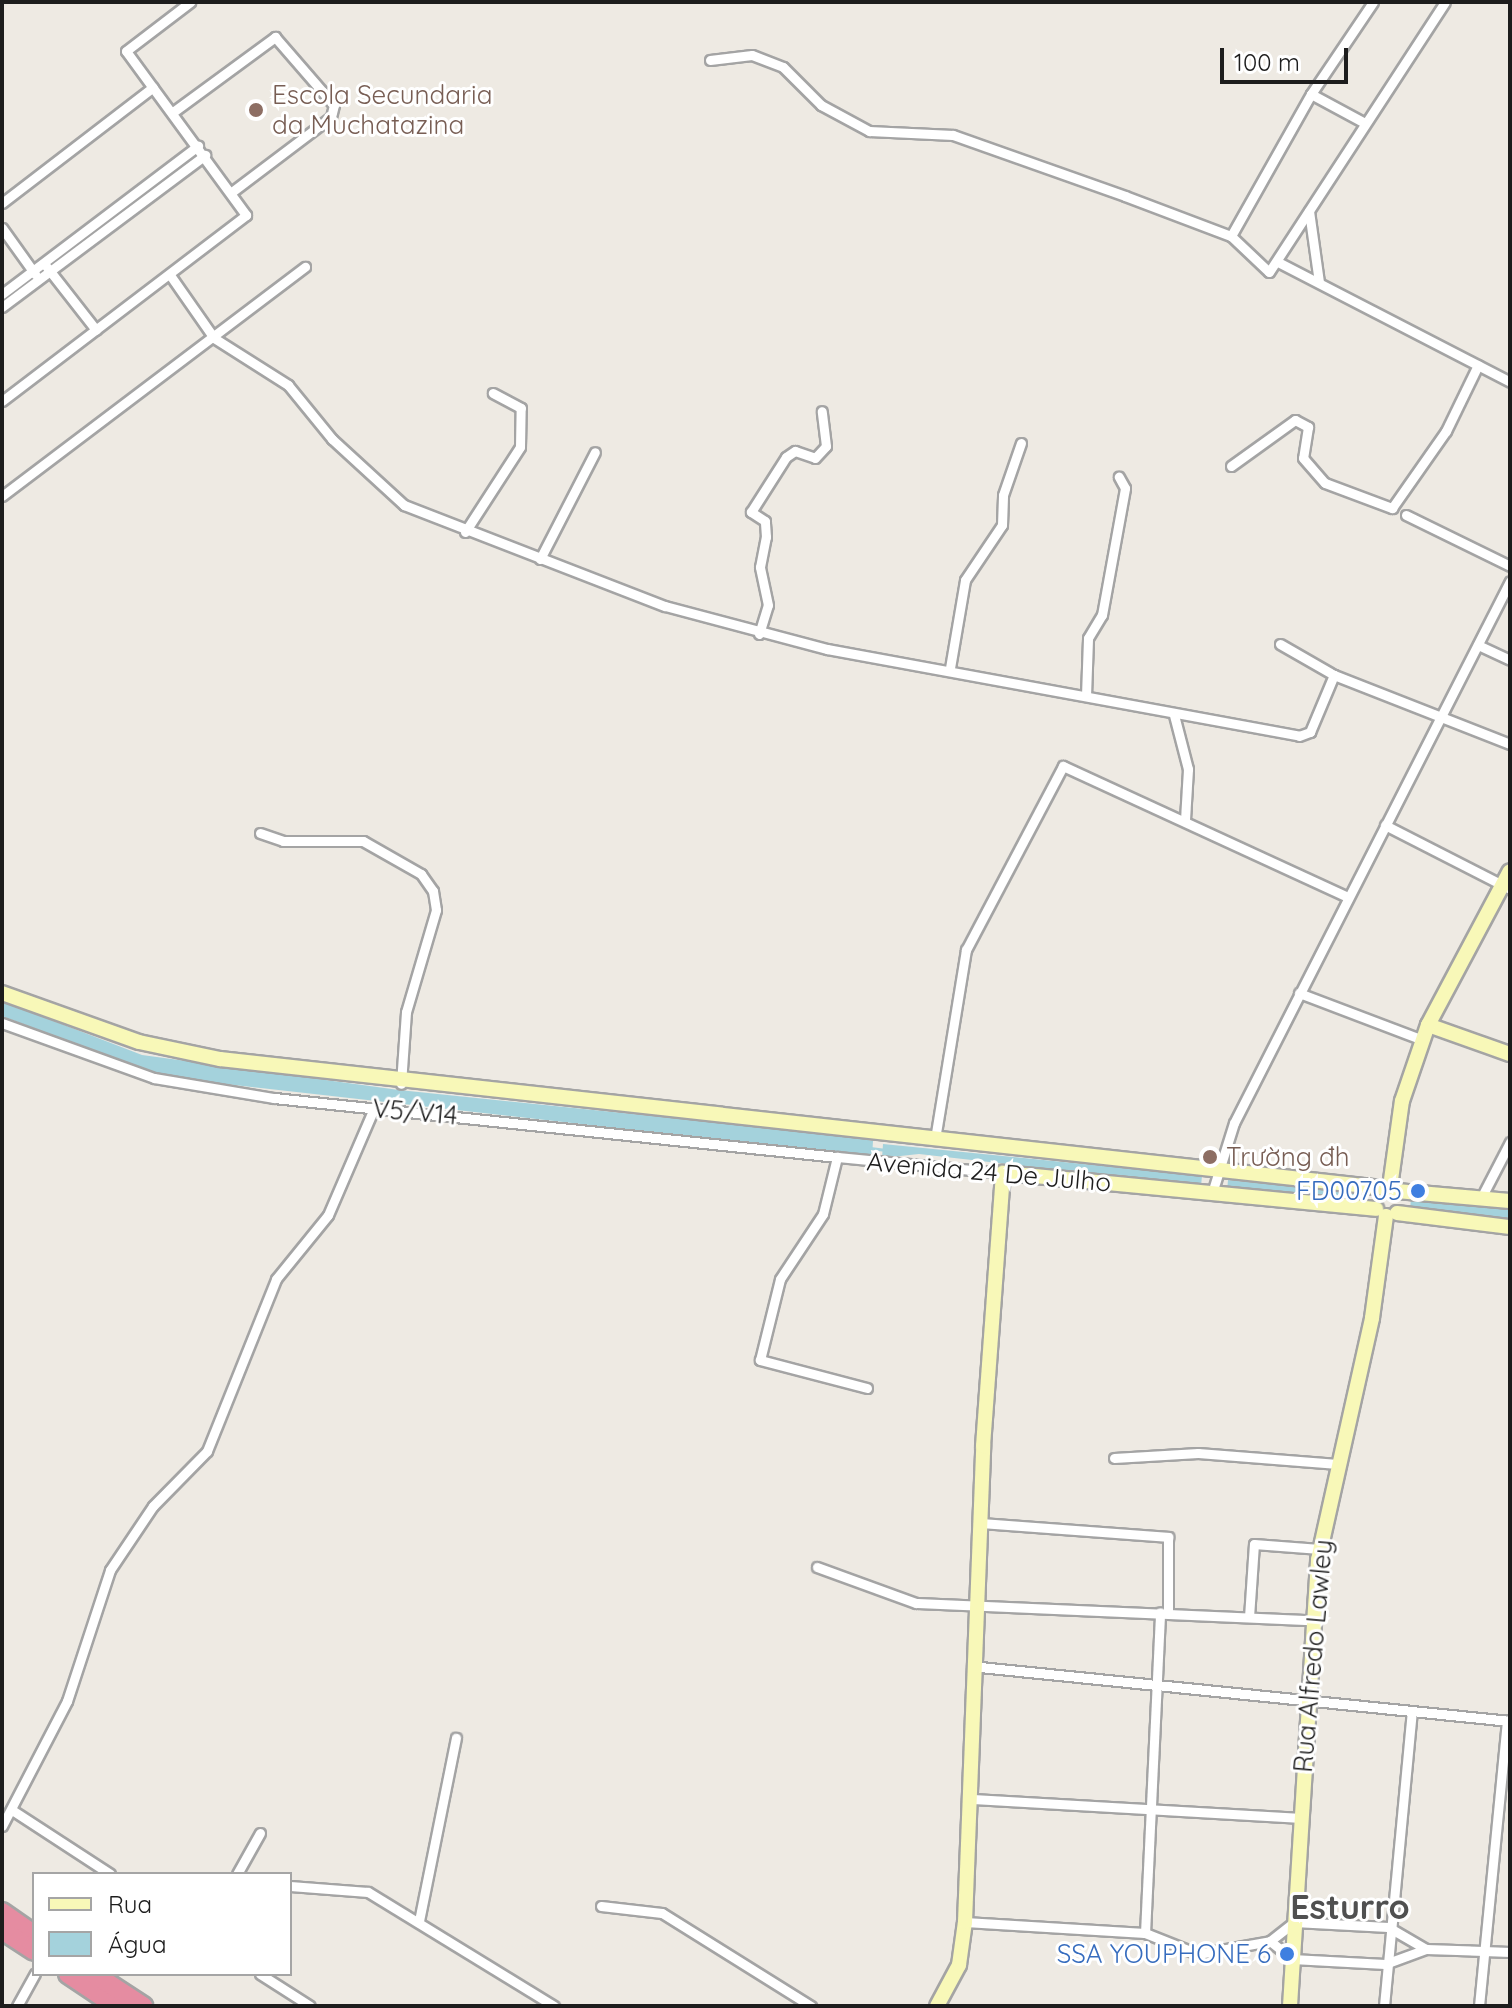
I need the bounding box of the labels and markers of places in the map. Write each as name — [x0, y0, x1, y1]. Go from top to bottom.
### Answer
place label: Escola Secundaria da Muchatazina — [272, 79, 492, 140]
marker: Escola Secundaria da Muchatazina — [247, 101, 265, 119]
place label: Trường đh — [1226, 1141, 1350, 1173]
marker: Trường đh — [1201, 1148, 1219, 1166]
place label: FD00705 — [1296, 1175, 1402, 1207]
marker: FD00705 — [1409, 1182, 1427, 1200]
place label: SSA YOUPHONE 6 — [1057, 1938, 1271, 1970]
marker: SSA YOUPHONE 6 — [1278, 1945, 1296, 1963]

